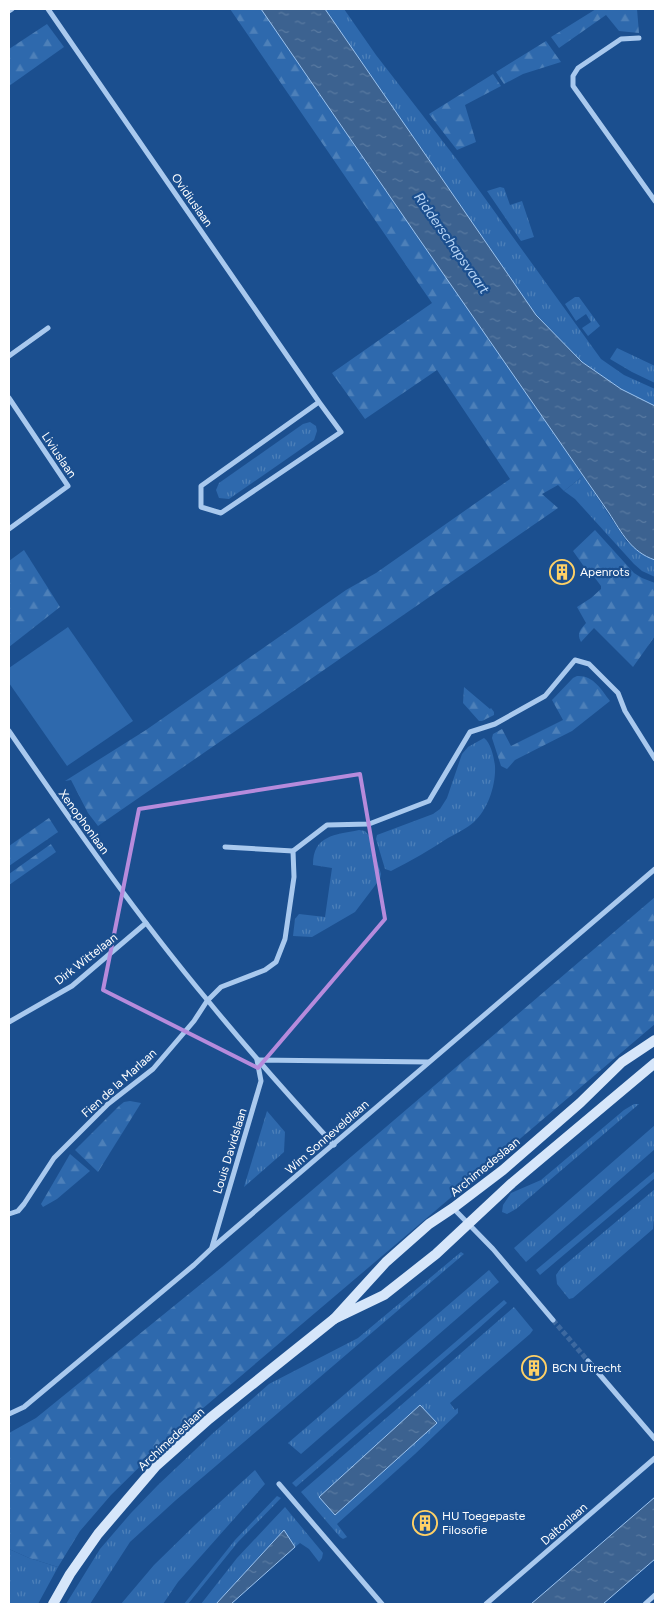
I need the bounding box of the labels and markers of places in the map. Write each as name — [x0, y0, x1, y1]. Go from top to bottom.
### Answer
building icon: Apenrots — [549, 559, 575, 585]
place label: Apenrots — [580, 565, 630, 579]
building icon: BCN Utrecht — [521, 1355, 547, 1381]
place label: BCN Utrecht — [552, 1361, 622, 1375]
place label: HU Toegepaste Filosofie — [442, 1509, 526, 1537]
building icon: HU Toegepaste Filosofie — [412, 1510, 438, 1536]

